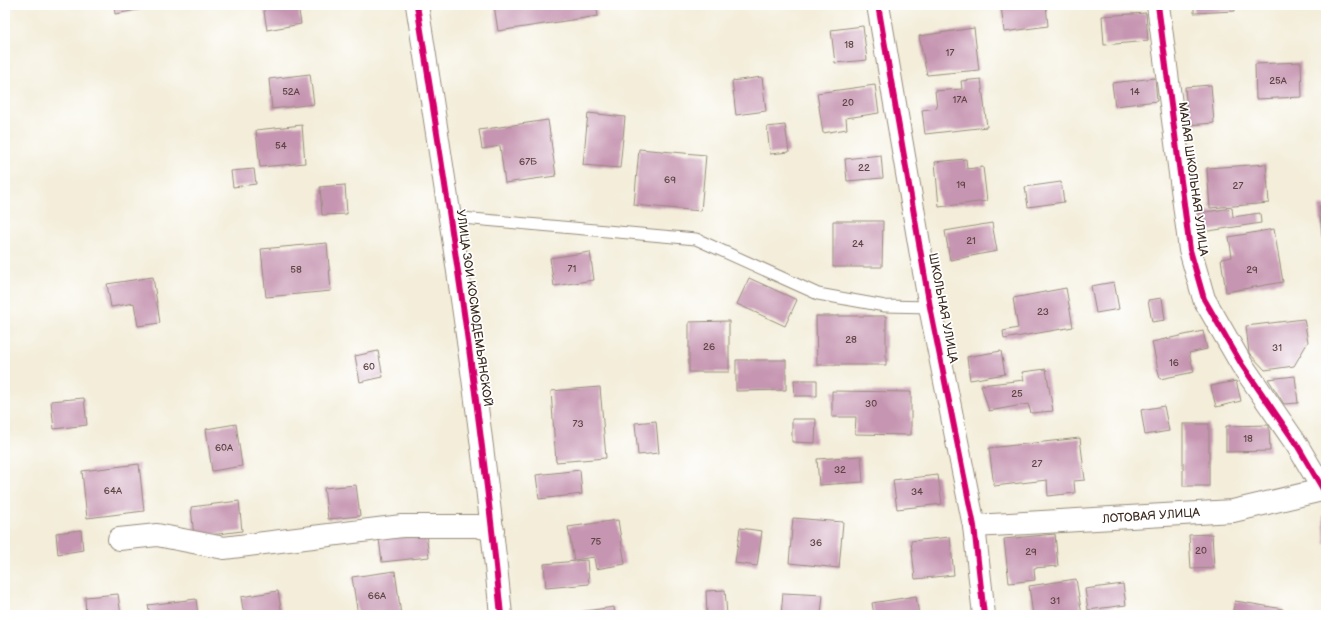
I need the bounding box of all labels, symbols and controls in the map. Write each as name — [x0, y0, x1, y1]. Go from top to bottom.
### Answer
house number: 18 — [844, 39, 854, 51]
house number: 17 — [946, 47, 954, 59]
house number: 25А — [1269, 75, 1288, 87]
house number: 52А — [282, 86, 301, 98]
house number: 14 — [1130, 86, 1140, 98]
house number: 17А — [953, 94, 968, 106]
house number: 20 — [842, 97, 854, 109]
street label: МАЛАЯ ШКОЛЬНАЯ УЛИЦА — [1175, 101, 1211, 258]
house number: 54 — [275, 140, 287, 152]
house number: 67Б — [519, 156, 537, 168]
house number: 22 — [858, 162, 870, 174]
house number: 69 — [664, 174, 676, 186]
house number: 19 — [956, 179, 966, 191]
house number: 27 — [1233, 180, 1243, 192]
street label: УЛИЦА ЗОИ КОСМОДЕМЬЯНСКОЙ — [453, 208, 495, 408]
house number: 21 — [966, 235, 976, 247]
house number: 24 — [852, 238, 864, 250]
street label: ШКОЛЬНАЯ УЛИЦА — [925, 252, 961, 365]
house number: 71 — [568, 263, 577, 275]
house number: 58 — [290, 264, 302, 276]
house number: 29 — [1246, 264, 1258, 276]
house number: 23 — [1037, 306, 1049, 318]
house number: 28 — [845, 334, 857, 346]
house number: 26 — [703, 341, 715, 353]
house number: 31 — [1272, 342, 1282, 354]
house number: 16 — [1169, 357, 1179, 369]
house number: 60 — [363, 361, 375, 373]
house number: 25 — [1011, 388, 1023, 400]
house number: 30 — [865, 398, 877, 410]
house number: 73 — [572, 418, 584, 430]
house number: 18 — [1243, 433, 1253, 445]
house number: 60А — [215, 442, 234, 454]
house number: 27 — [1032, 458, 1042, 470]
house number: 32 — [834, 464, 846, 476]
house number: 64А — [104, 485, 123, 497]
house number: 34 — [911, 486, 923, 498]
street label: ЛОТОВАЯ УЛИЦА — [1101, 505, 1201, 527]
house number: 75 — [591, 536, 602, 548]
house number: 36 — [810, 537, 822, 549]
house number: 20 — [1195, 545, 1207, 557]
house number: 29 — [1025, 546, 1037, 558]
house number: 66А — [368, 590, 387, 602]
house number: 31 — [1050, 595, 1060, 607]

